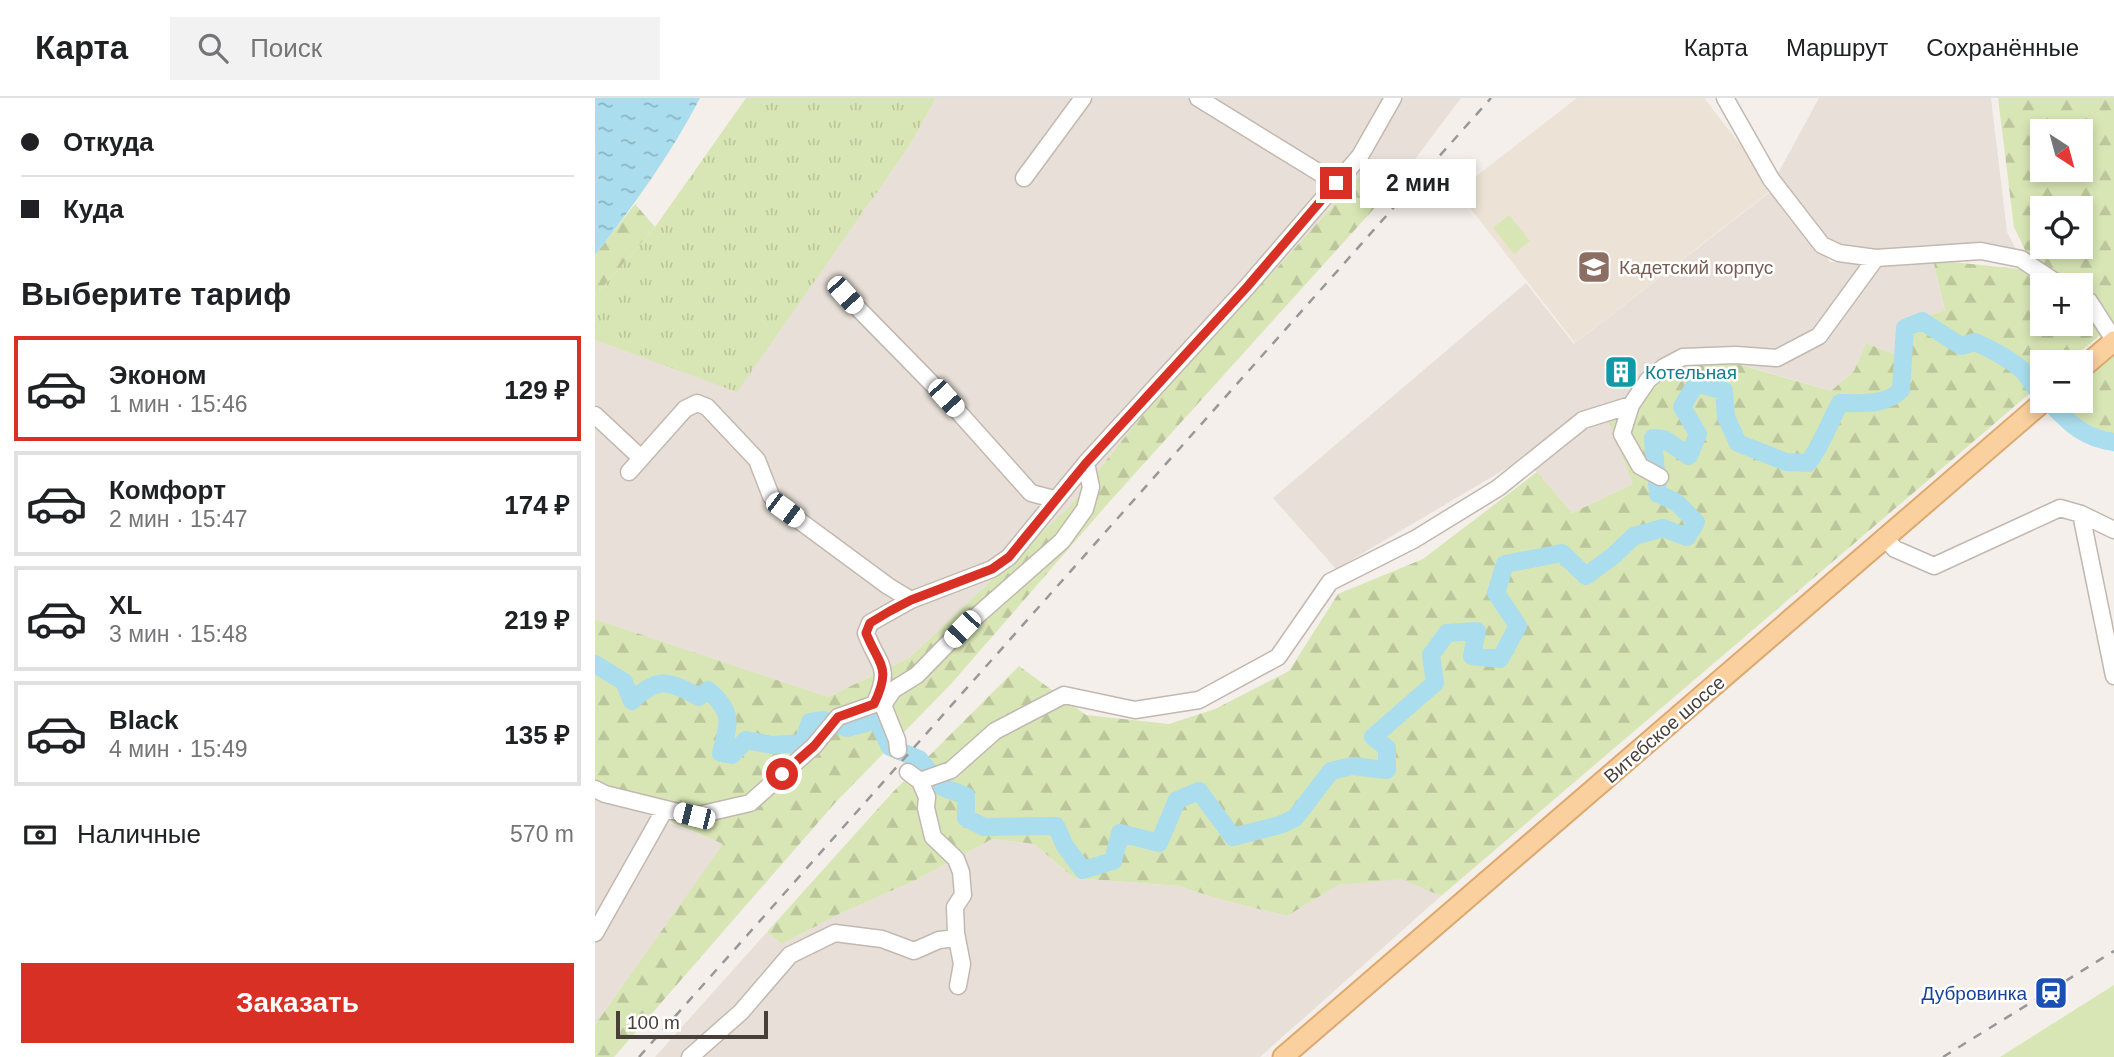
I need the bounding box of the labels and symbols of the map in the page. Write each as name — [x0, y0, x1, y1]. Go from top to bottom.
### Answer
north arrow — [2030, 119, 2093, 182]
callout: 2 мин — [1361, 158, 1476, 208]
route end — [1320, 167, 1352, 199]
school or university icon: Кадетский корпус — [1575, 248, 1613, 286]
place label: Кадетский корпус — [1619, 257, 1773, 278]
car — [824, 272, 867, 318]
building icon: Котельная — [1602, 353, 1640, 391]
place label: Котельная — [1645, 362, 1737, 383]
car — [925, 375, 968, 421]
car — [762, 489, 809, 531]
car — [940, 607, 985, 651]
street label: Витебское шоссе — [1600, 671, 1729, 787]
route start — [766, 758, 798, 790]
car — [672, 801, 717, 831]
station icon: Дубровинка — [2032, 974, 2070, 1012]
place label: Дубровинка — [1921, 983, 2027, 1004]
scale bar — [616, 1008, 768, 1040]

